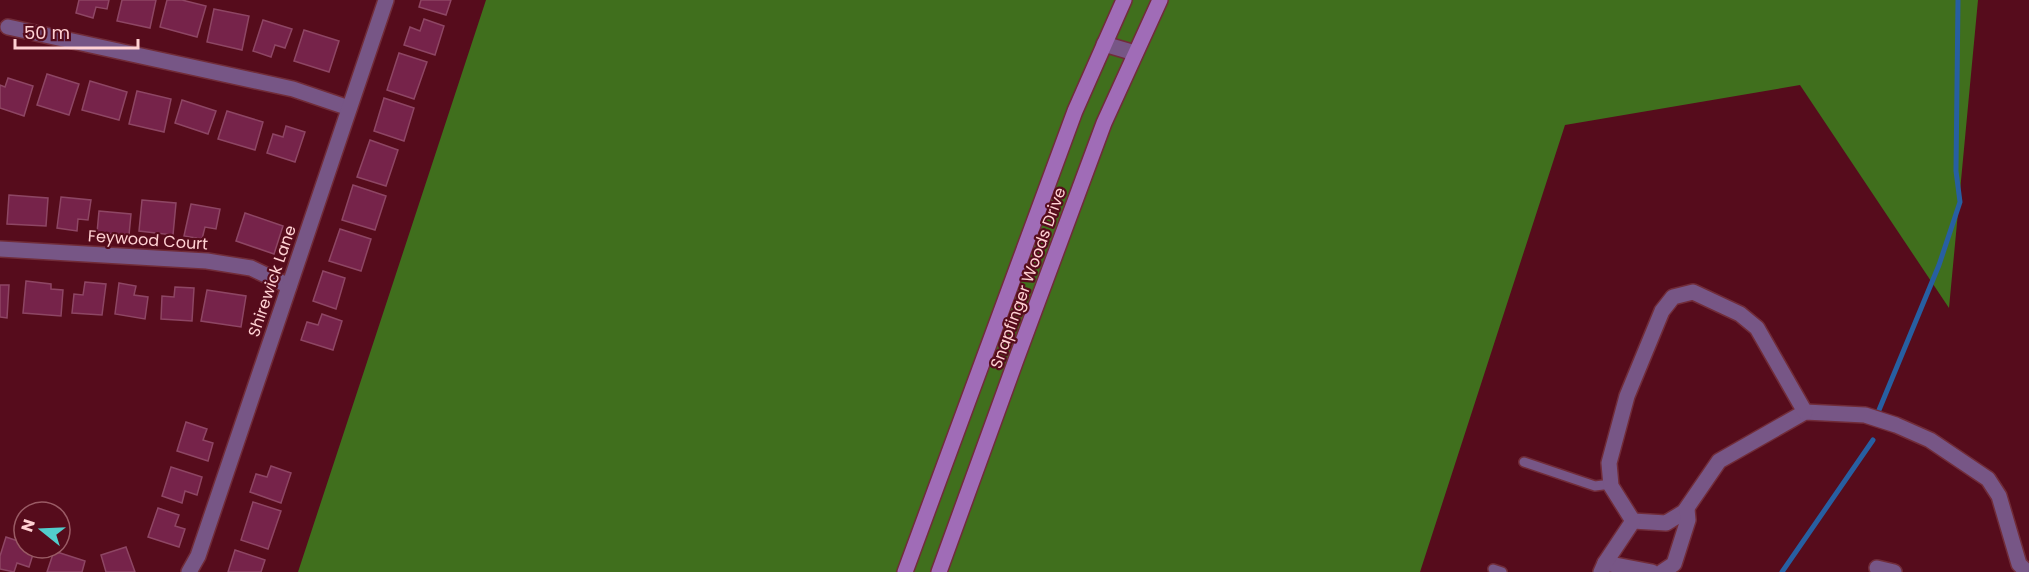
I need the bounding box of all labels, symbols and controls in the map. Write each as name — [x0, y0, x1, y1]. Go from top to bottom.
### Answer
scale bar — [15, 12, 138, 50]
text: 50 m — [24, 20, 70, 45]
street label: Snapfinger Woods Drive — [984, 184, 1072, 372]
street label: Shirewick Lane — [242, 222, 302, 340]
street label: Feywood Court — [87, 224, 209, 256]
north arrow — [12, 500, 72, 560]
text: N — [15, 516, 41, 535]

